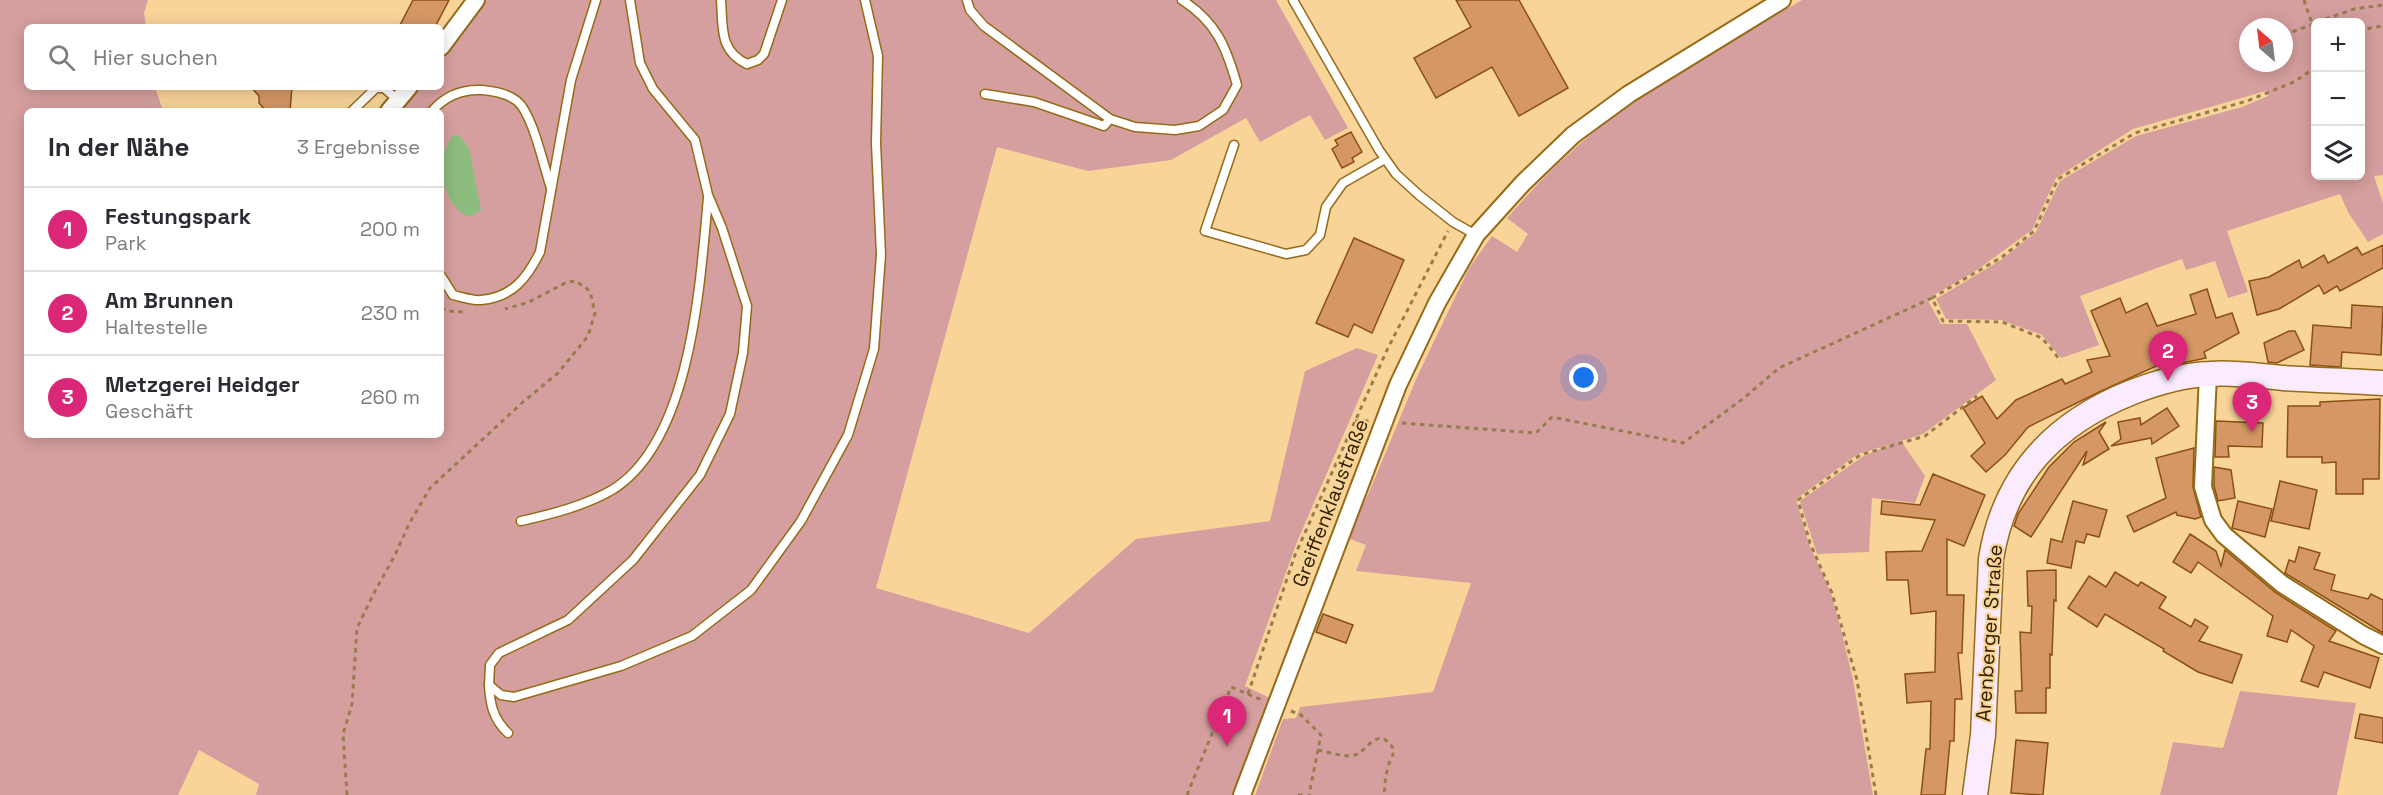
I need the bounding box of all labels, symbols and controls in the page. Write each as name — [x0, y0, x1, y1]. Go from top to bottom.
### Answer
north arrow — [2239, 18, 2293, 72]
map controls — [2311, 18, 2365, 180]
button: + — [2311, 18, 2365, 72]
search box — [24, 24, 444, 90]
icon: search — [45, 41, 78, 74]
text: Hier suchen — [93, 43, 218, 71]
button: − — [2311, 72, 2365, 126]
button: layers — [2311, 126, 2365, 180]
text: In der Nähe — [48, 130, 189, 164]
text: 3 Ergebnisse — [297, 134, 420, 160]
text: Festungspark — [105, 202, 251, 230]
text: 1 — [63, 216, 72, 242]
text: 200 m — [360, 216, 420, 242]
text: Park — [105, 230, 147, 256]
text: Am Brunnen — [105, 286, 234, 314]
text: 2 — [62, 300, 73, 326]
text: 230 m — [361, 300, 420, 326]
text: Haltestelle — [105, 314, 208, 340]
pin: 2 — [2148, 332, 2188, 381]
your location — [1569, 363, 1598, 392]
text: Metzgerei Heidger — [105, 370, 300, 398]
pin: 3 — [2232, 382, 2272, 432]
text: 3 — [61, 384, 74, 410]
text: 260 m — [361, 384, 420, 410]
text: Geschäft — [105, 398, 193, 424]
street label: Greiffenklaustraße — [1286, 415, 1374, 591]
street label: Arenberger Straße — [1970, 543, 2008, 723]
pin: 1 — [1208, 696, 1246, 746]

